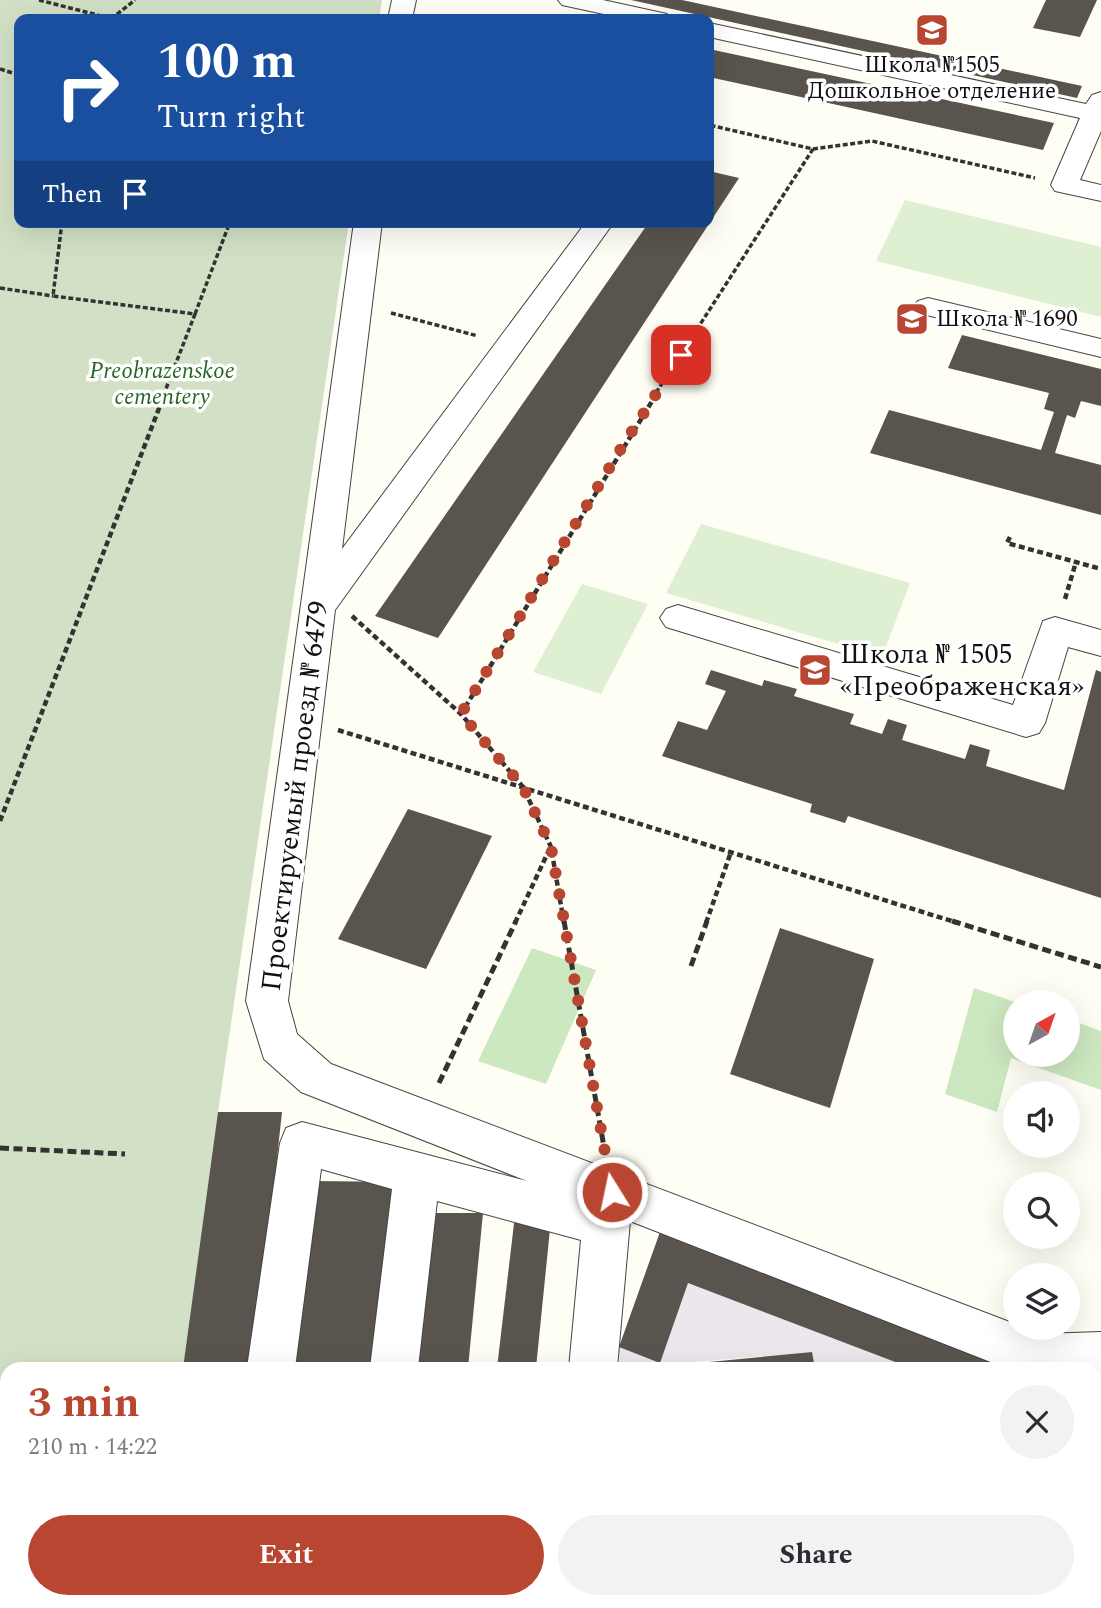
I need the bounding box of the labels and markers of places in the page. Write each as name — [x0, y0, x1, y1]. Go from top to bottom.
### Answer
school or university icon: Школа №1505 Дошкольное отделение — [913, 11, 951, 49]
place label: Школа №1505 Дошкольное отделение — [808, 48, 1056, 109]
school or university icon: Школа № 1690 — [893, 300, 931, 338]
place label: Школа № 1690 — [936, 302, 1078, 337]
pin — [651, 325, 711, 385]
place label: Школа № 1505 «Преображенская» — [840, 633, 1084, 708]
school or university icon: Школа № 1505 «Преображенская» — [796, 651, 834, 689]

